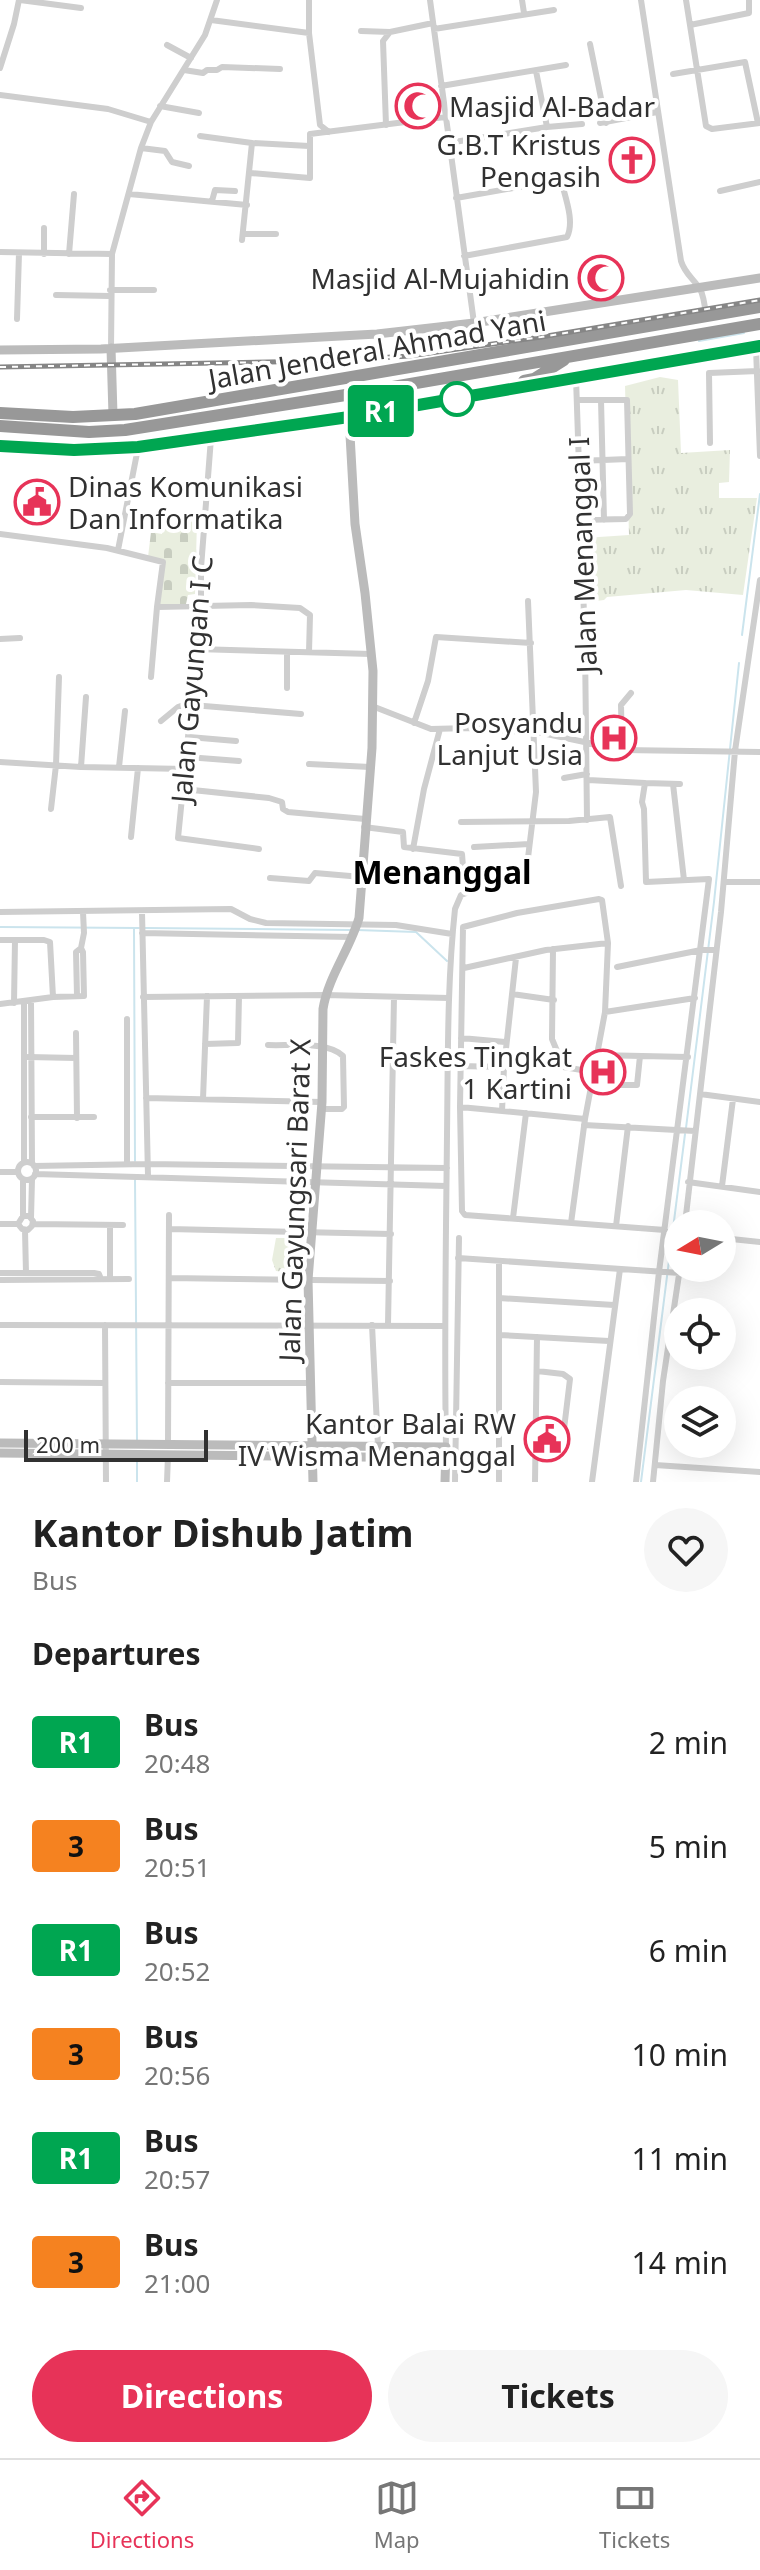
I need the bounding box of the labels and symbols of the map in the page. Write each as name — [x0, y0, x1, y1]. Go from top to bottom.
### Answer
mosque icon: Masjid Al-Badar — [394, 82, 442, 130]
place label: Masjid Al-Badar — [449, 87, 655, 125]
place label: G.B.T Kristus Pengasih — [436, 125, 601, 195]
church icon: G.B.T Kristus Pengasih — [608, 136, 656, 184]
mosque icon: Masjid Al-Mujahidin — [577, 254, 625, 302]
place label: Masjid Al-Mujahidin — [310, 259, 570, 297]
street label: Jalan Jenderal Ahmad Yani — [202, 301, 549, 398]
unlabelled marker — [440, 382, 474, 416]
line badge: R1 — [345, 385, 417, 437]
street label: Jalan Menanggal I — [559, 436, 605, 677]
place label: Dinas Komunikasi Dan Informatika — [68, 467, 303, 537]
public building icon: Dinas Komunikasi Dan Informatika — [13, 478, 61, 526]
street label: Jalan Gayungan I C — [161, 554, 221, 807]
place label: Posyandu Lanjut Usia — [437, 703, 583, 773]
hospital icon: Posyandu Lanjut Usia — [590, 714, 638, 762]
district label: Menanggal — [352, 850, 532, 893]
place label: Faskes Tingkat 1 Kartini — [379, 1037, 572, 1107]
street label: Jalan Gayungsari Barat X — [269, 1038, 319, 1365]
hospital icon: Faskes Tingkat 1 Kartini — [579, 1048, 627, 1096]
north arrow — [664, 1210, 736, 1282]
place label: Kantor Balai RW IV Wisma Menanggal — [238, 1404, 516, 1474]
public building icon: Kantor Balai RW IV Wisma Menanggal — [523, 1415, 571, 1463]
scale bar — [24, 1426, 208, 1462]

